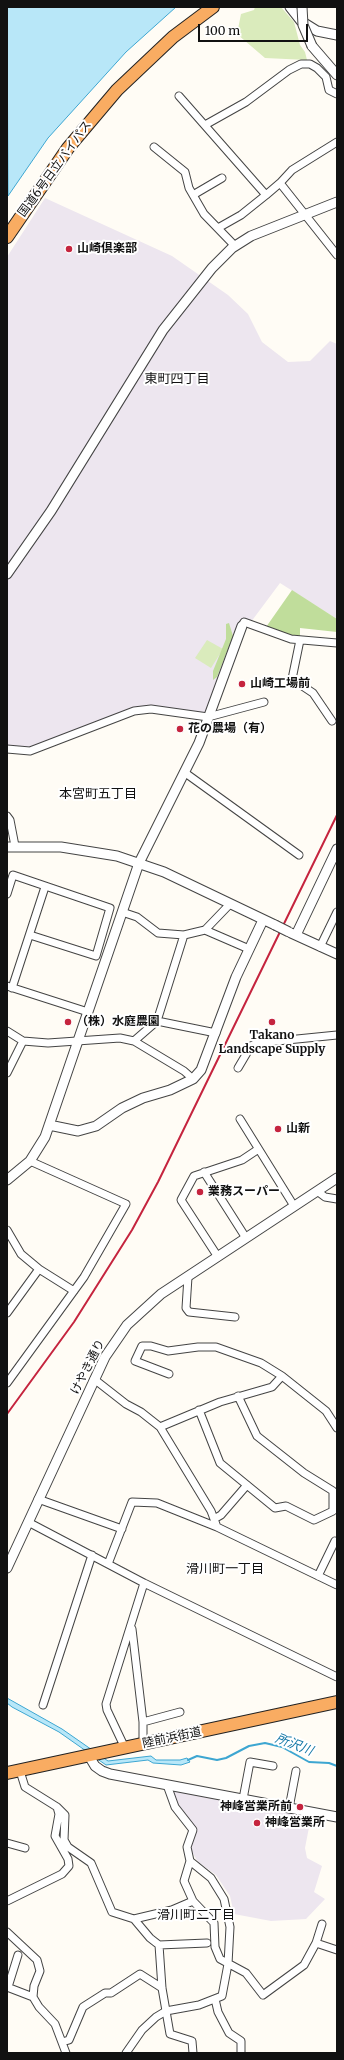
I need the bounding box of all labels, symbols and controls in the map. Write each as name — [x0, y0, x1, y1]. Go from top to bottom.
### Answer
scale bar — [200, 16, 310, 42]
text: 100 m — [205, 23, 240, 38]
street label: 国道6号日立バイパス — [15, 118, 95, 220]
place label: 山崎倶楽部 — [77, 242, 137, 256]
marker: 山崎倶楽部 — [64, 244, 74, 254]
district label: 東町四丁目 — [145, 371, 209, 387]
place label: 山崎工場前 — [250, 677, 310, 691]
marker: 山崎工場前 — [237, 679, 247, 689]
place label: 花の農場（有） — [188, 722, 272, 736]
marker: 花の農場（有） — [175, 724, 185, 734]
district label: 本宮町五丁目 — [59, 786, 137, 802]
place label: （株）水庭農園 — [76, 1015, 160, 1029]
marker: （株）水庭農園 — [63, 1017, 73, 1027]
marker: Takano Landscape Supply — [267, 1017, 277, 1027]
place label: Takano Landscape Supply — [219, 1029, 325, 1057]
place label: 山新 — [286, 1122, 310, 1136]
marker: 山新 — [273, 1124, 283, 1134]
place label: 業務スーパー — [208, 1185, 280, 1199]
marker: 業務スーパー — [195, 1187, 205, 1197]
street label: けやき通り — [68, 1337, 108, 1397]
district label: 滑川町一丁目 — [186, 1561, 264, 1577]
street label: 陸前浜街道 — [141, 1725, 203, 1751]
water label: 所沢川 — [273, 1731, 315, 1759]
place label: 神峰営業所前 — [220, 1800, 292, 1814]
marker: 神峰営業所前 — [295, 1802, 305, 1812]
place label: 神峰営業所 — [265, 1816, 325, 1830]
marker: 神峰営業所 — [252, 1818, 262, 1828]
district label: 滑川町二丁目 — [157, 1907, 235, 1923]

